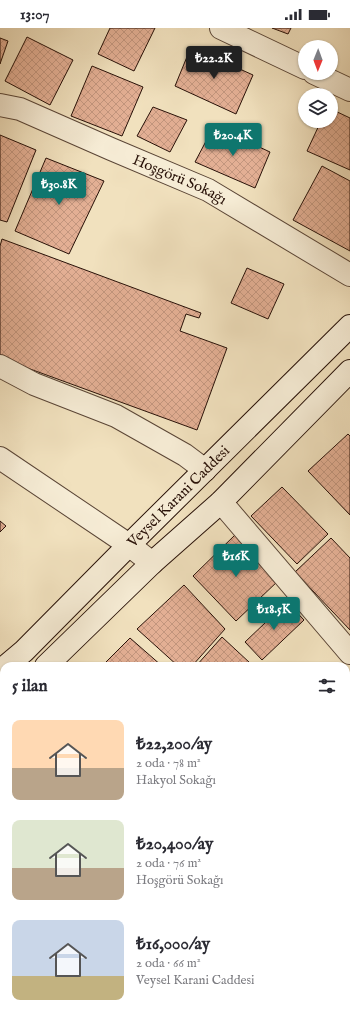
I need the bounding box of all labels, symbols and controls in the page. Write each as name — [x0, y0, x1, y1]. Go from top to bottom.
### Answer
text: 13:07 — [20, 5, 50, 24]
north arrow — [298, 40, 338, 80]
map controls — [298, 40, 338, 128]
pin: ₺22.2K — [181, 46, 247, 80]
text: ₺22.2K — [195, 50, 233, 67]
button: layers — [298, 88, 338, 128]
pin: ₺20.4K — [200, 123, 266, 157]
text: ₺20.4K — [214, 127, 252, 144]
street label: Hoşgörü Sokağı — [130, 150, 230, 209]
pin: ₺30.8K — [26, 172, 92, 206]
text: ₺30.8K — [41, 176, 77, 193]
street label: Veysel Karani Caddesi — [123, 442, 234, 552]
pin: ₺16K — [212, 544, 260, 578]
text: ₺16K — [222, 548, 250, 565]
pin: ₺18.5K — [241, 597, 307, 631]
text: ₺18.5K — [257, 601, 291, 618]
icon: filters — [316, 675, 338, 697]
text: 5 ilan — [12, 676, 47, 697]
text: ₺22,200/ay — [136, 734, 212, 755]
icon: home — [44, 736, 92, 784]
text: 2 oda · 78 m² — [136, 755, 201, 772]
text: Hakyol Sokağı — [136, 772, 216, 789]
text: ₺20,400/ay — [136, 834, 213, 855]
icon: home — [44, 836, 92, 884]
text: 2 oda · 76 m² — [136, 855, 201, 872]
text: Hoşgörü Sokağı — [136, 872, 224, 889]
text: ₺16,000/ay — [136, 934, 210, 955]
icon: home — [44, 936, 92, 984]
text: 2 oda · 66 m² — [136, 955, 201, 972]
text: Veysel Karani Caddesi — [136, 972, 255, 989]

